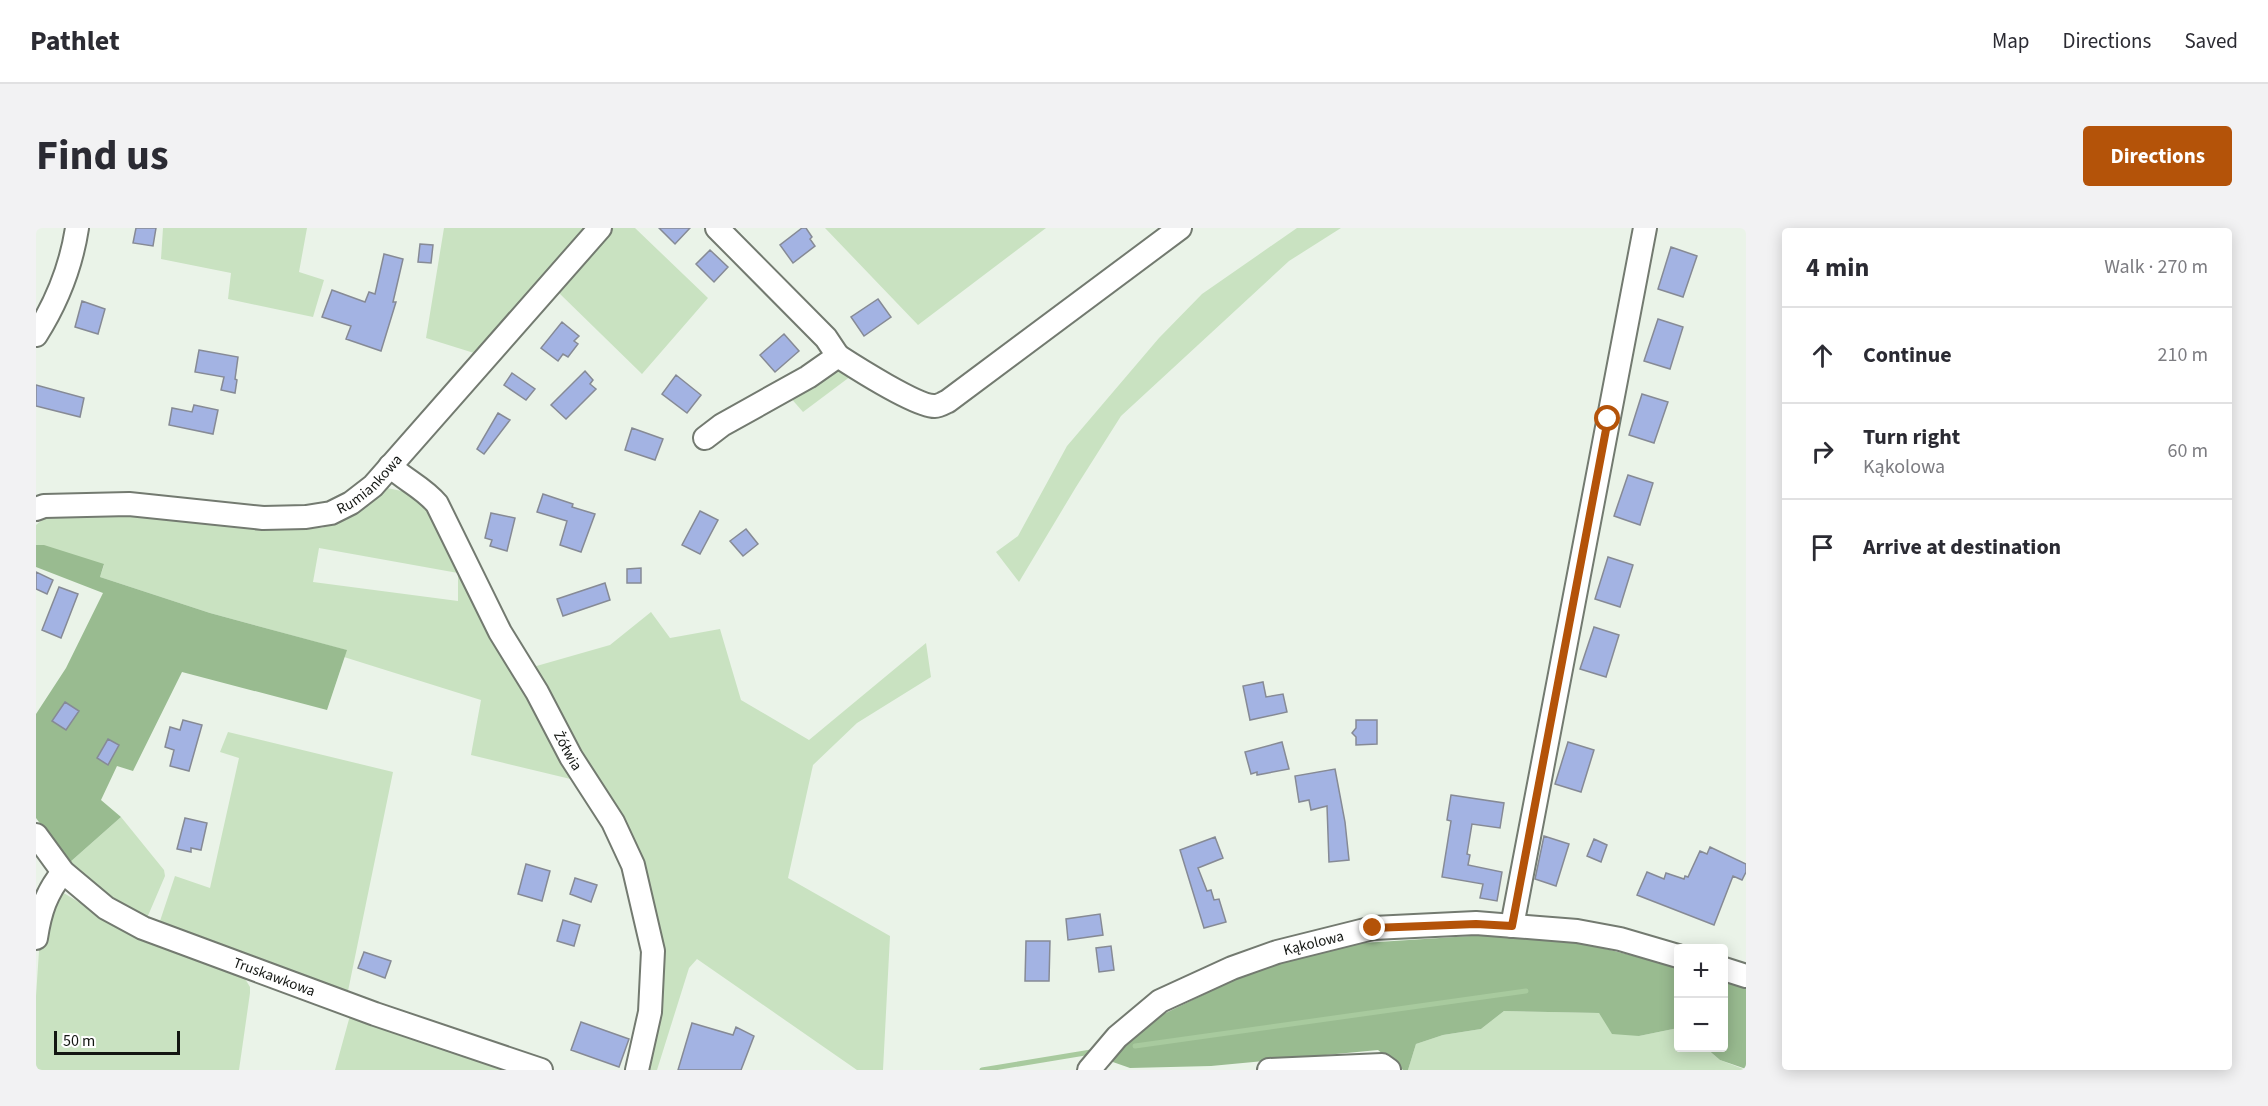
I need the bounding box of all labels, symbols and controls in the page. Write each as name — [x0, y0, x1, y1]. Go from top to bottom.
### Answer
text: Pathlet — [30, 21, 120, 61]
text: Map — [1992, 26, 2030, 56]
text: Directions — [2063, 26, 2151, 56]
text: Saved — [2184, 26, 2238, 56]
text: Find us — [36, 126, 169, 186]
button: Directions — [2083, 126, 2232, 186]
text: 4 min — [1806, 249, 1869, 286]
text: Walk · 270 m — [2104, 253, 2208, 281]
icon: ahead — [1806, 339, 1839, 372]
text: Continue — [1863, 339, 1952, 371]
text: 210 m — [2158, 341, 2208, 369]
route start — [1594, 405, 1620, 431]
text: Turn right — [1863, 421, 1960, 453]
icon: right — [1806, 435, 1839, 468]
text: 60 m — [2168, 437, 2208, 465]
street label: Rumiankowa — [333, 450, 407, 520]
text: Kąkolowa — [1863, 453, 1945, 481]
icon: arrive — [1806, 531, 1839, 564]
text: Arrive at destination — [1863, 531, 2061, 563]
street label: Żółwia — [548, 727, 587, 775]
route end — [1359, 914, 1385, 940]
street label: Kąkolowa — [1281, 926, 1346, 961]
map controls — [1674, 944, 1728, 1052]
button: + — [1674, 944, 1728, 998]
street label: Truskawkowa — [230, 952, 318, 1002]
button: − — [1674, 998, 1728, 1052]
scale bar — [54, 1028, 180, 1056]
text: 50 m — [63, 1030, 95, 1052]

